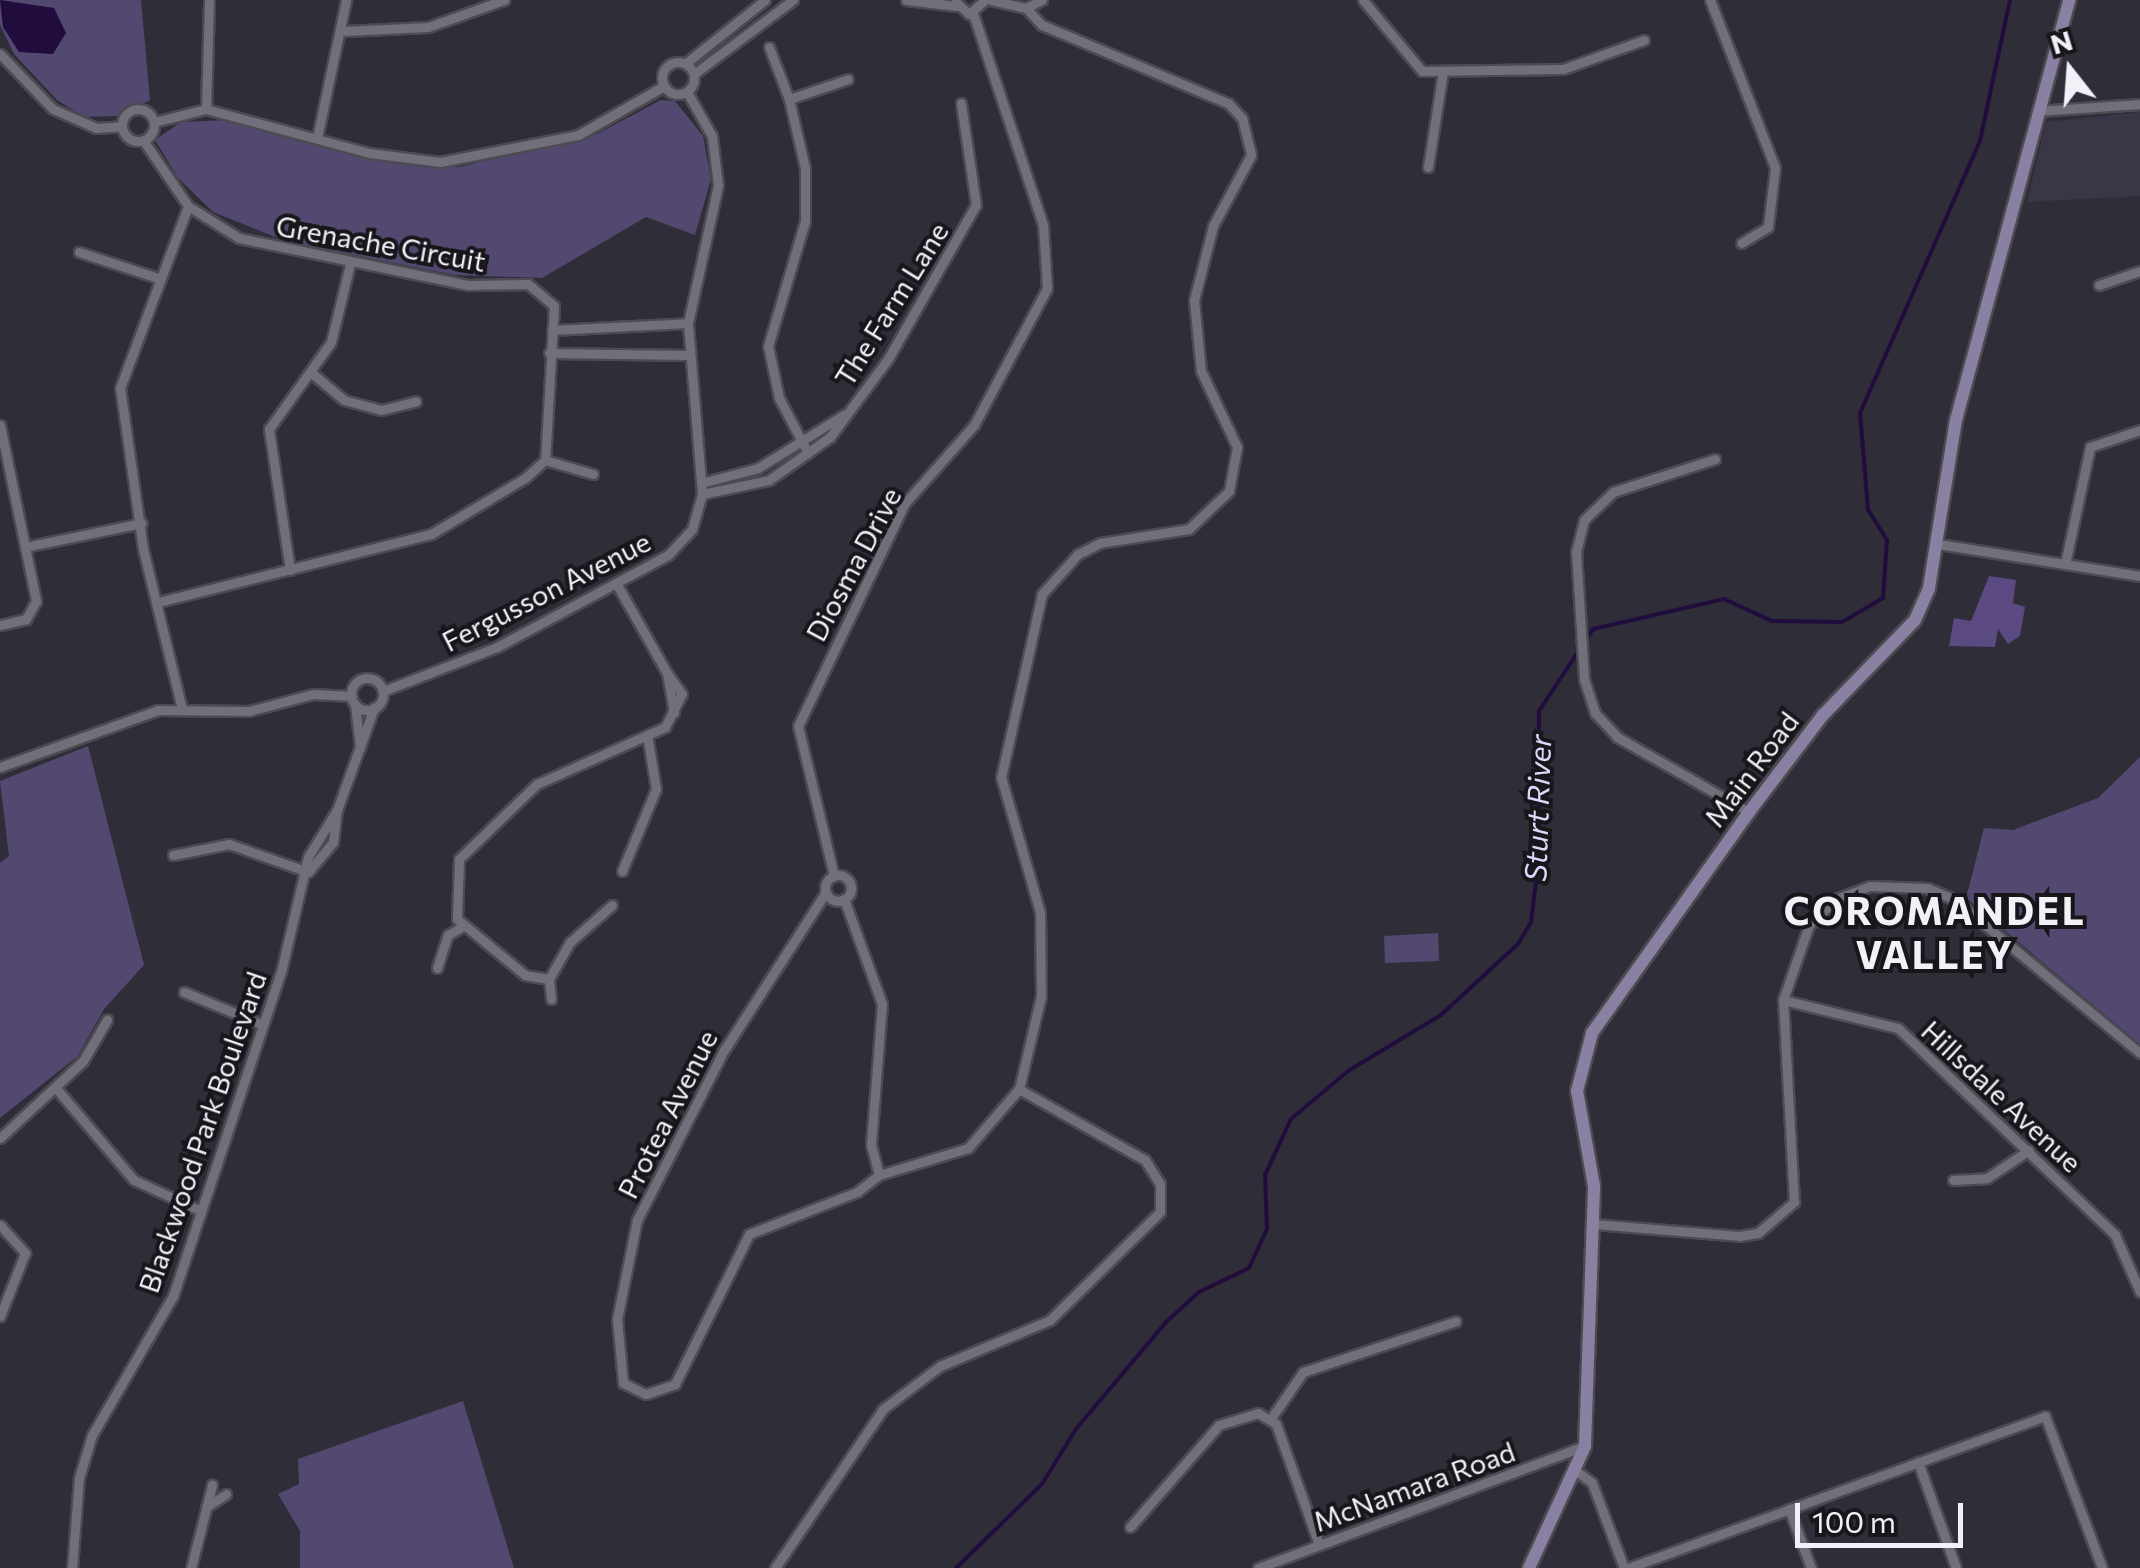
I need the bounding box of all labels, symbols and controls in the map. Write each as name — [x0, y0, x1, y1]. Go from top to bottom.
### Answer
north arrow — [2020, 20, 2120, 120]
text: N — [2046, 22, 2076, 61]
street label: Grenache Circuit — [274, 208, 488, 278]
street label: The Farm Lane — [827, 216, 955, 392]
street label: Diosma Drive — [798, 481, 908, 647]
street label: Fergusson Avenue — [436, 524, 656, 658]
street label: Main Road — [1697, 705, 1805, 833]
water label: Sturt River — [1516, 734, 1558, 882]
district label: COROMANDEL VALLEY — [1784, 887, 2086, 976]
street label: Blackwood Park Boulevard — [131, 967, 273, 1297]
street label: Hillsdale Avenue — [1915, 1013, 2089, 1179]
street label: Protea Avenue — [610, 1024, 724, 1204]
street label: McNamara Road — [1309, 1434, 1519, 1538]
scale bar — [1800, 1483, 1968, 1545]
text: 100 m — [1812, 1502, 1896, 1539]

